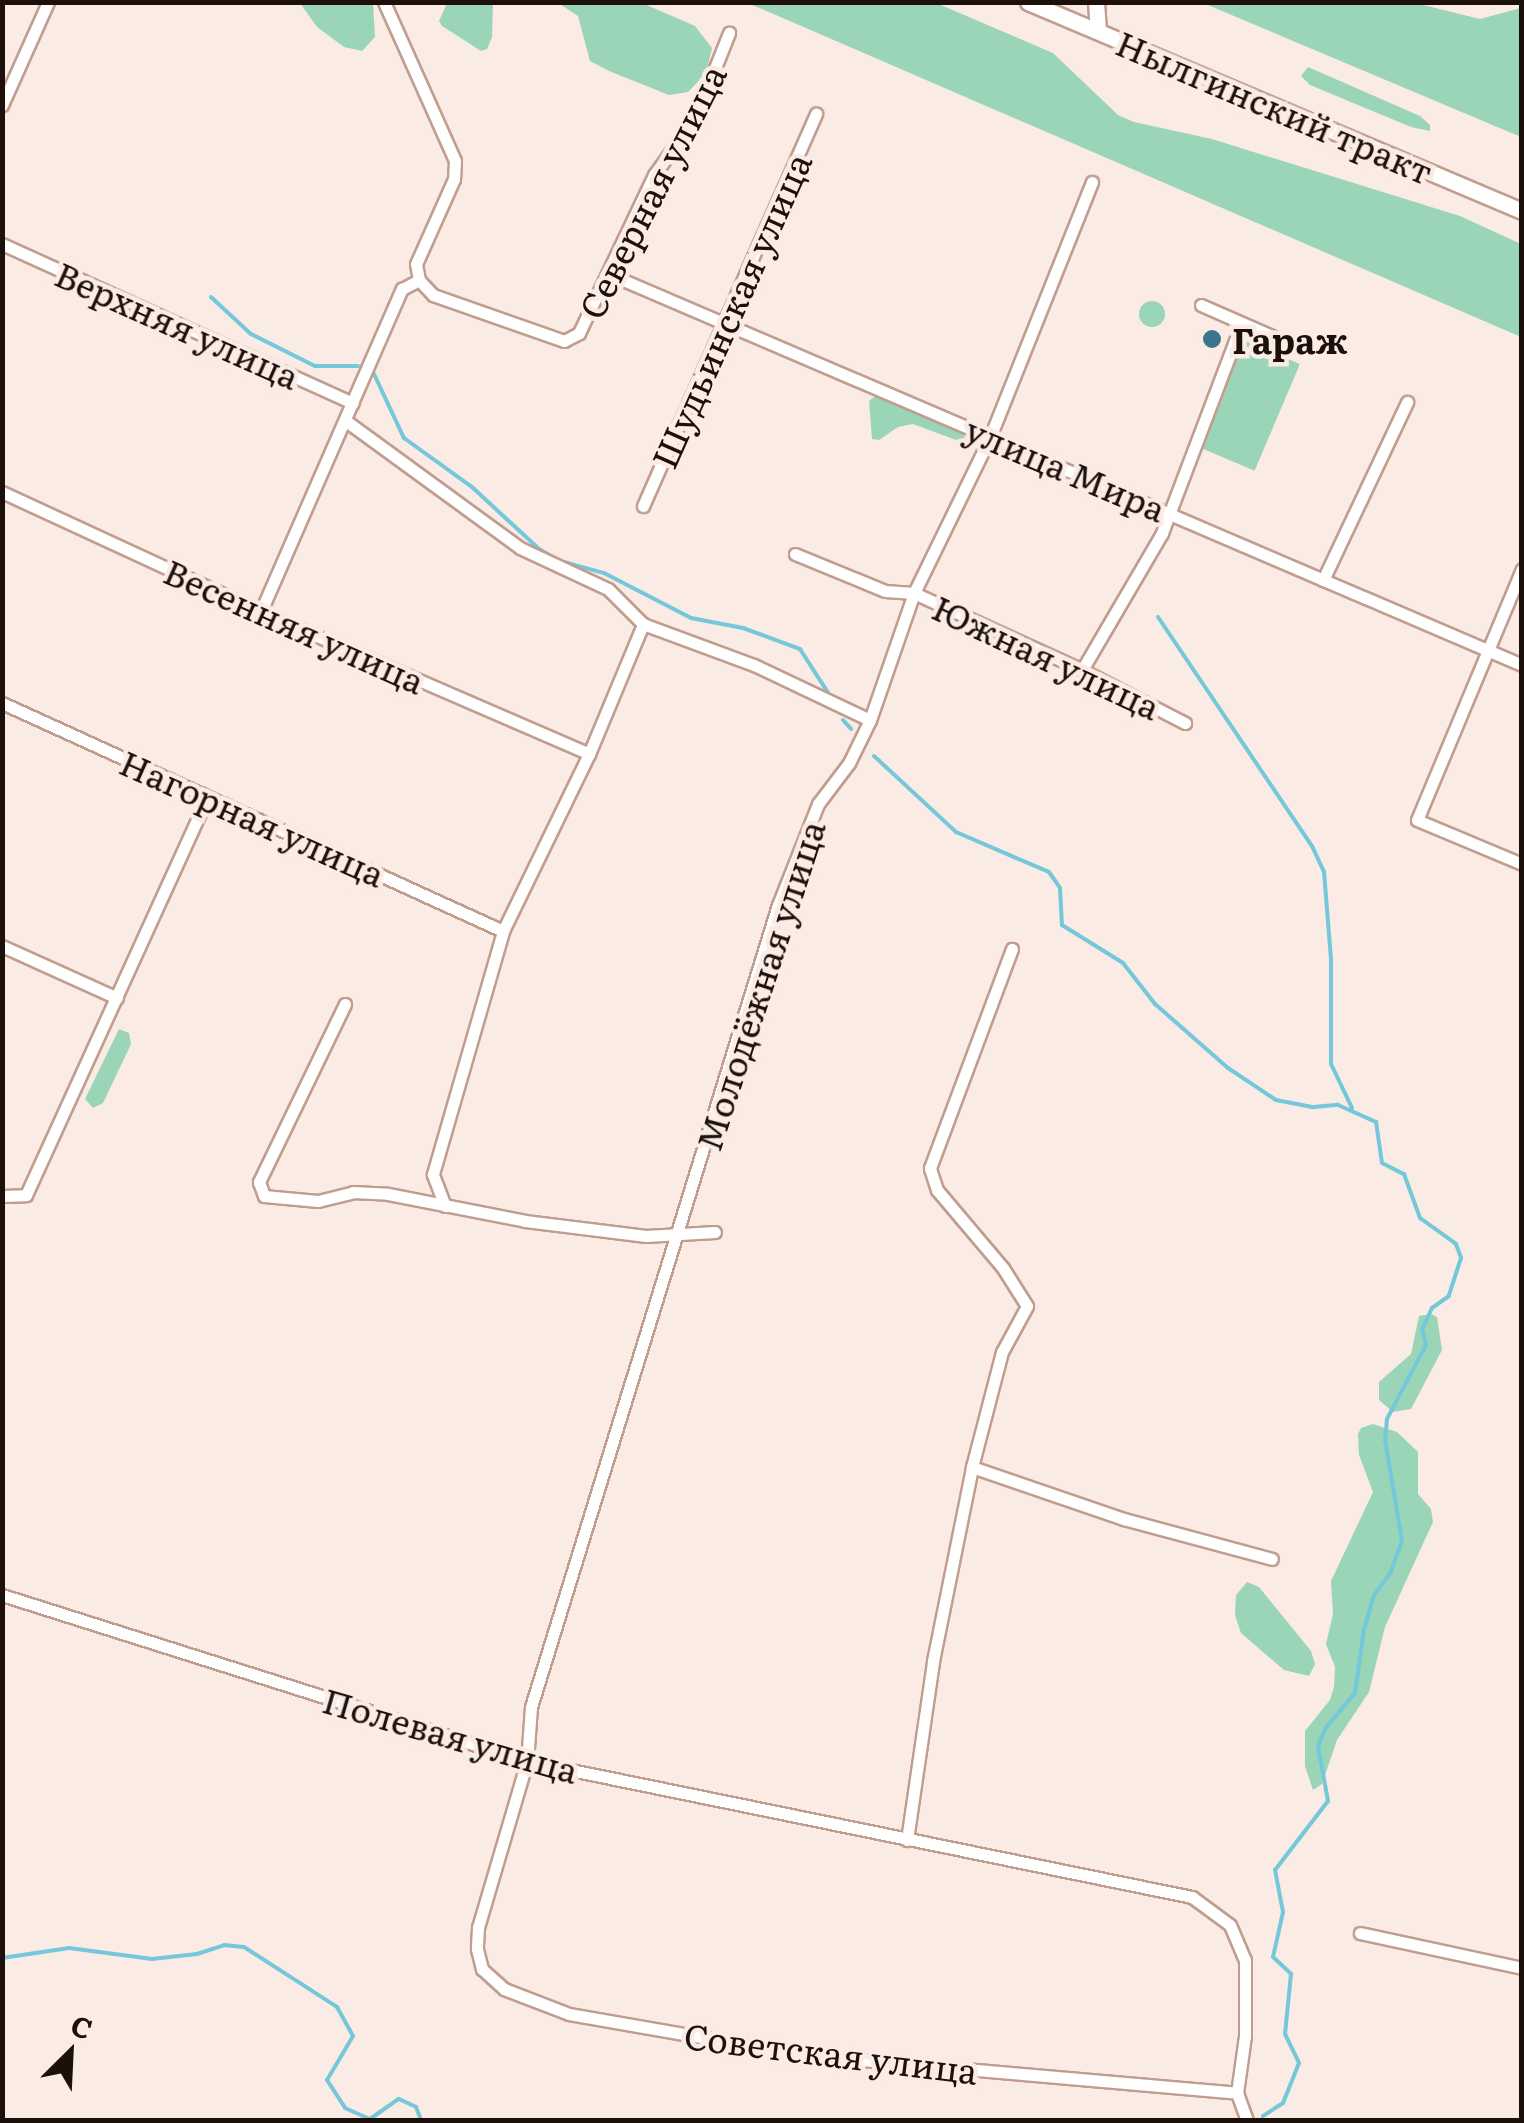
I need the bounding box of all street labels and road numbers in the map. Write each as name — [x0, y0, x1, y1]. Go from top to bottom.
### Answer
street label: Нылгинский тракт — [1111, 20, 1439, 192]
street label: Северная улица — [569, 57, 733, 325]
street label: Шудьинская улица — [642, 146, 818, 474]
street label: Верхняя улица — [49, 251, 307, 397]
street label: улица Мира — [959, 407, 1173, 529]
street label: Весенняя улица — [158, 549, 432, 701]
street label: Южная улица — [927, 585, 1167, 727]
street label: Нагорная улица — [114, 740, 392, 894]
street label: Молодёжная улица — [686, 815, 832, 1155]
street label: Полевая улица — [319, 1677, 583, 1791]
street label: Советская улица — [682, 2013, 980, 2091]

